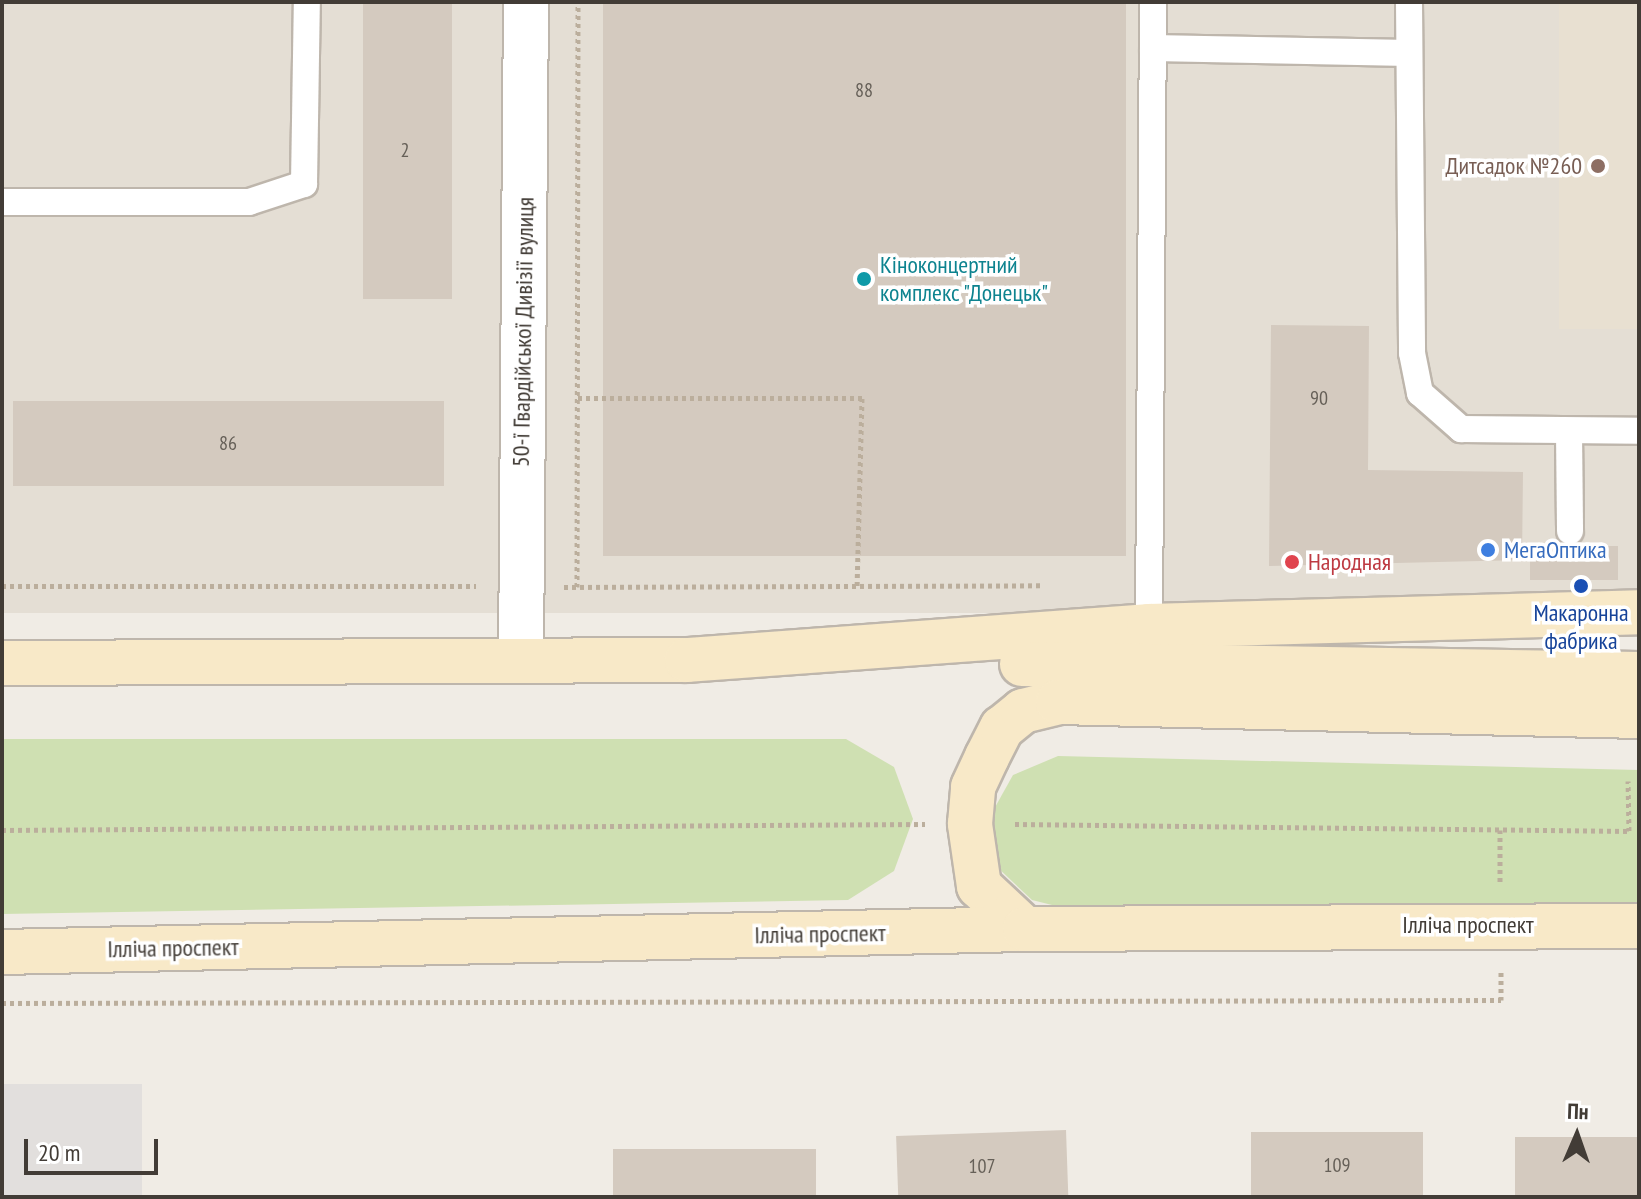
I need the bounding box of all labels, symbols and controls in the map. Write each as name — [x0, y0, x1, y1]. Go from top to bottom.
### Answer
house number: 88 — [855, 78, 873, 102]
house number: 2 — [401, 138, 409, 162]
place label: Дитсадок №260 — [1445, 152, 1582, 180]
marker: Дитсадок №260 — [1589, 157, 1607, 175]
street label: 50-ї Гвардійської Дивізії вулиця — [506, 196, 540, 468]
place label: Кіноконцертний комплекс "Донецьк" — [880, 251, 1050, 307]
marker: Кіноконцертний комплекс "Донецьк" — [855, 270, 873, 288]
house number: 90 — [1310, 386, 1328, 410]
house number: 86 — [219, 431, 237, 455]
place label: МегаОптика — [1504, 536, 1607, 564]
marker: МегаОптика — [1479, 541, 1497, 559]
place label: Народная — [1308, 548, 1391, 576]
marker: Народная — [1283, 553, 1301, 571]
marker: Макаронна фабрика — [1572, 577, 1590, 595]
place label: Макаронна фабрика — [1533, 599, 1629, 655]
street label: Ілліча проспект — [1402, 911, 1534, 939]
street label: Ілліча проспект — [754, 918, 886, 950]
street label: Ілліча проспект — [107, 932, 239, 964]
north arrow — [1537, 1095, 1617, 1175]
text: Пн — [1567, 1097, 1589, 1125]
scale bar — [28, 1123, 162, 1173]
text: 20 m — [38, 1137, 80, 1168]
house number: 109 — [1324, 1153, 1350, 1177]
house number: 107 — [969, 1154, 995, 1178]

